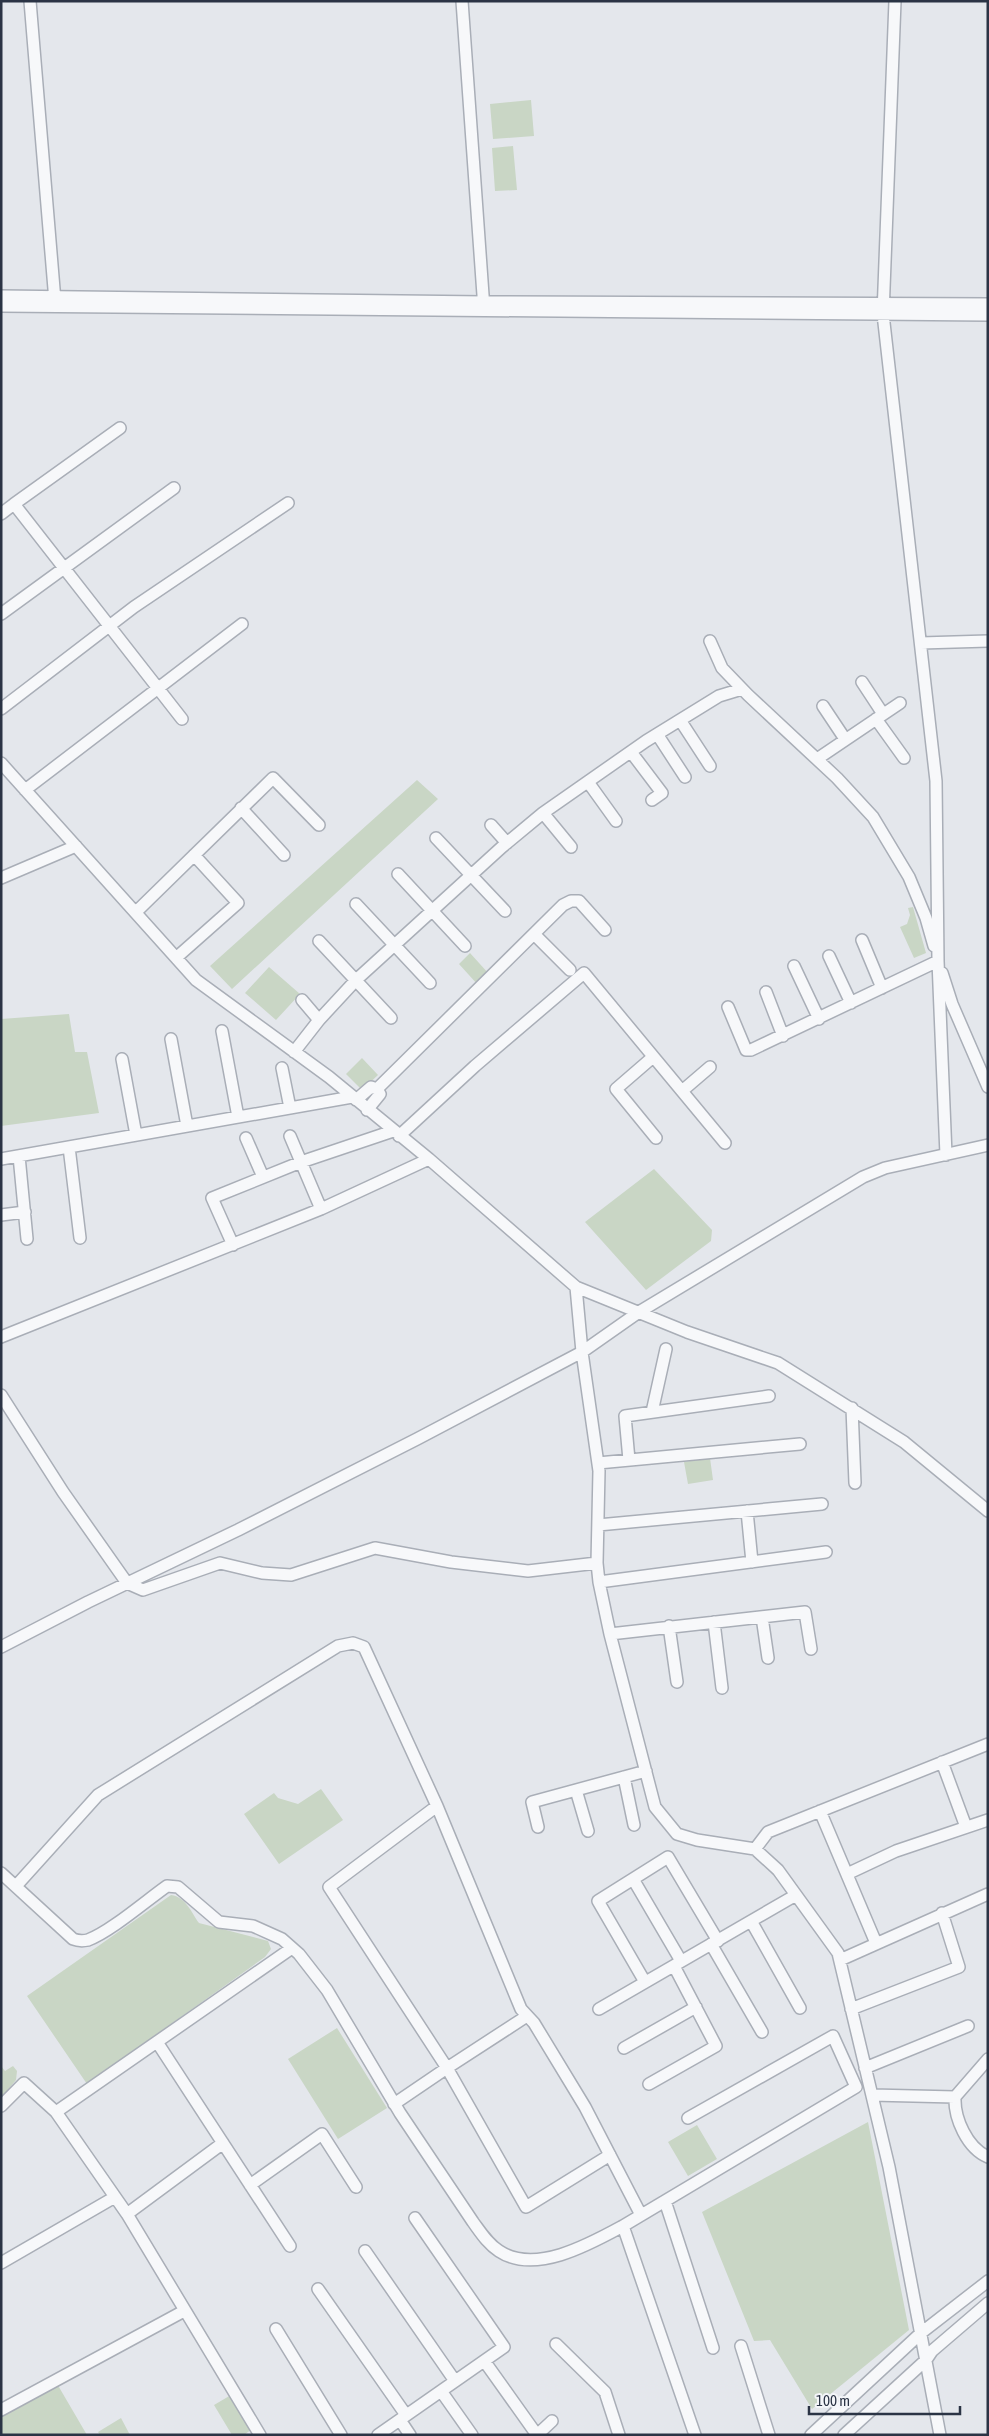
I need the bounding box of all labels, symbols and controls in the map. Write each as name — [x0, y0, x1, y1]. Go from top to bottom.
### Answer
scale bar — [809, 2384, 960, 2416]
text: 100 m — [816, 2392, 850, 2409]

